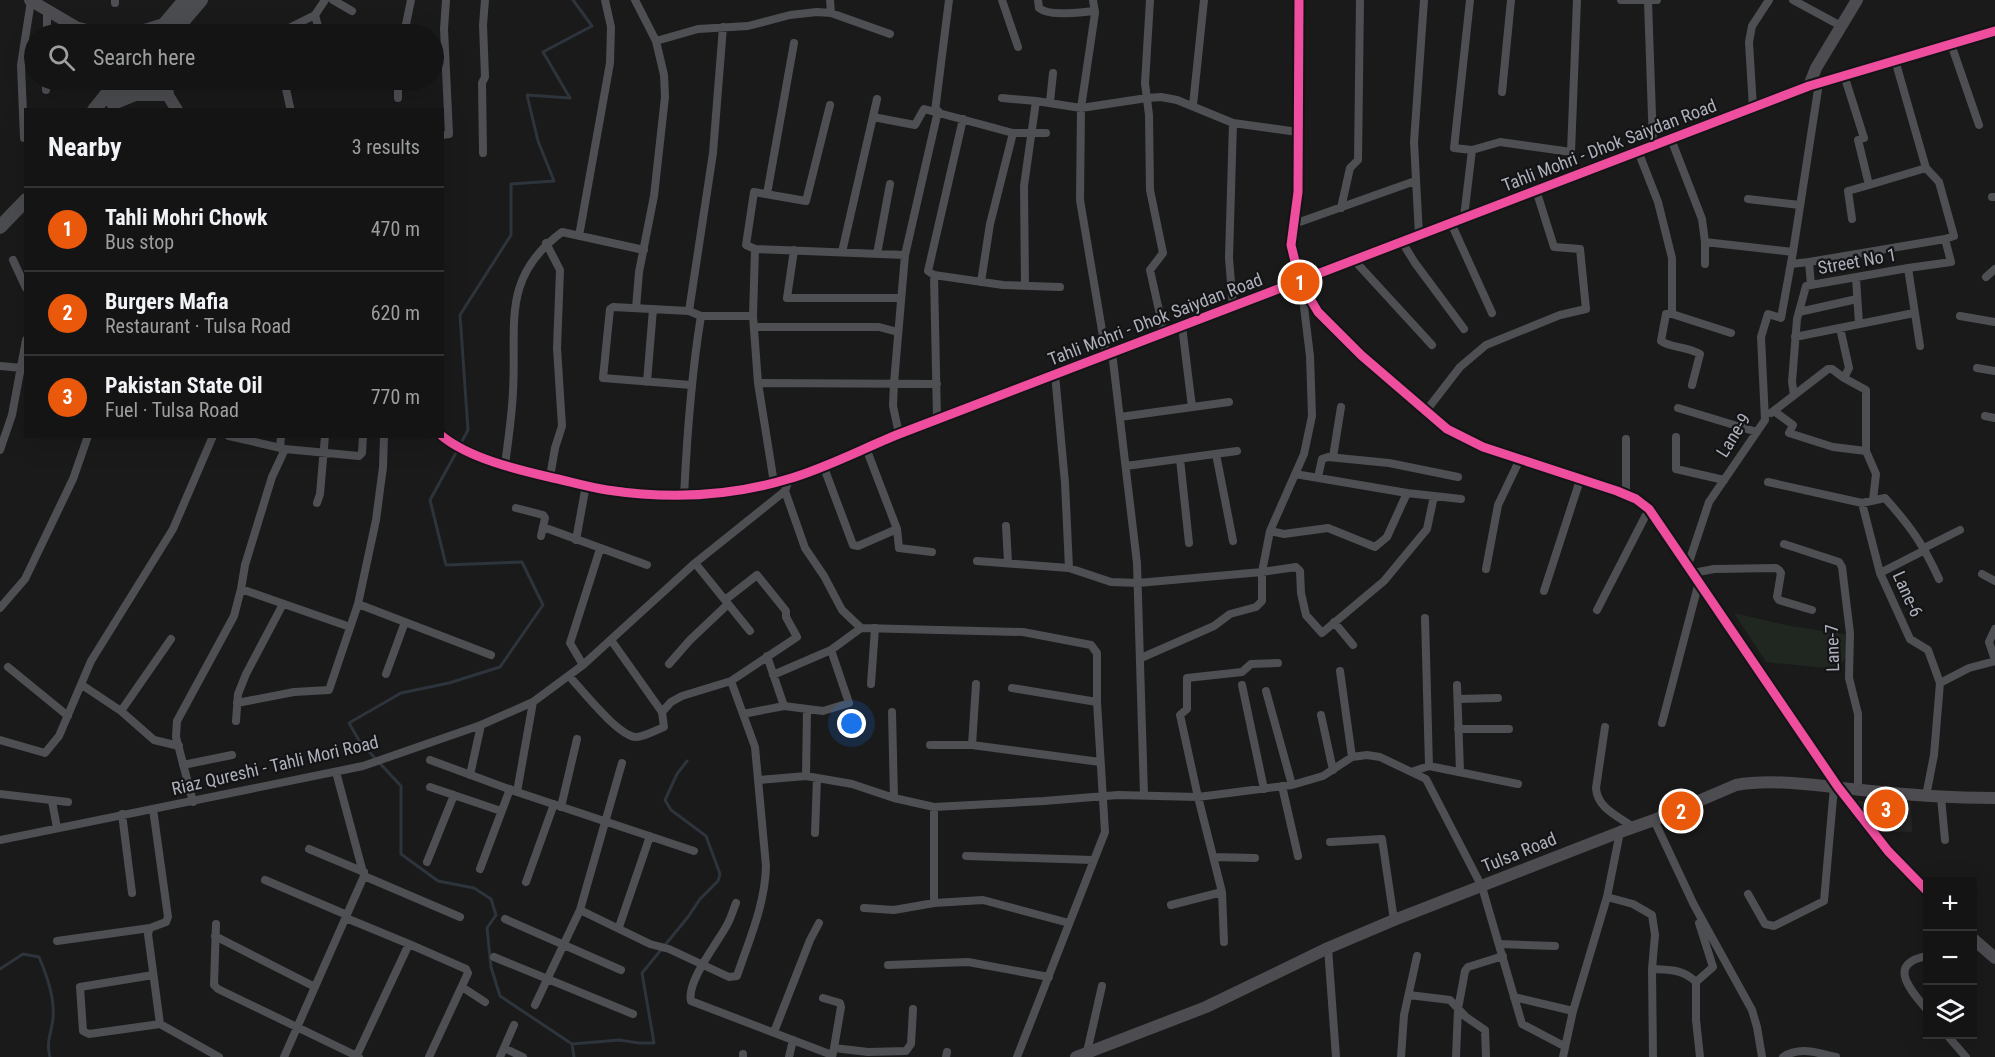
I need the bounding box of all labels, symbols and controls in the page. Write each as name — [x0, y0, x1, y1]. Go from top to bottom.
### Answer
search box — [24, 24, 444, 90]
icon: search — [45, 41, 78, 74]
text: Search here — [93, 45, 195, 70]
street label: Tahli Mohri - Dhok Saiydan Road — [1499, 94, 1719, 196]
text: Nearby — [48, 132, 122, 162]
text: 3 results — [352, 135, 420, 159]
text: Tahli Mohri Chowk — [105, 205, 268, 230]
text: 1 — [62, 217, 73, 241]
text: 470 m — [371, 217, 420, 241]
text: Bus stop — [105, 230, 174, 254]
street label: Street No 1 — [1816, 244, 1898, 278]
pin: 1 — [1280, 260, 1320, 304]
street label: Tahli Mohri - Dhok Saiydan Road — [1045, 268, 1265, 370]
text: Burgers Mafia — [105, 289, 229, 314]
text: 2 — [62, 301, 73, 325]
text: 620 m — [371, 301, 420, 325]
text: Restaurant · Tulsa Road — [105, 314, 291, 338]
text: Pakistan State Oil — [105, 373, 263, 398]
text: 3 — [62, 385, 73, 409]
text: 770 m — [371, 385, 420, 409]
text: Fuel · Tulsa Road — [105, 398, 239, 422]
street label: Lane-9 — [1711, 409, 1755, 461]
street label: Lane-6 — [1889, 568, 1927, 620]
street label: Lane-7 — [1821, 624, 1843, 672]
your location — [837, 709, 866, 738]
street label: Riaz Qureshi - Tahli Mori Road — [170, 731, 380, 799]
pin: 3 — [1866, 786, 1906, 832]
pin: 2 — [1662, 788, 1700, 834]
street label: Tulsa Road — [1479, 828, 1559, 876]
map controls — [1923, 877, 1977, 1039]
button: + — [1923, 877, 1977, 931]
button: − — [1923, 931, 1977, 985]
button: layers — [1923, 985, 1977, 1039]

